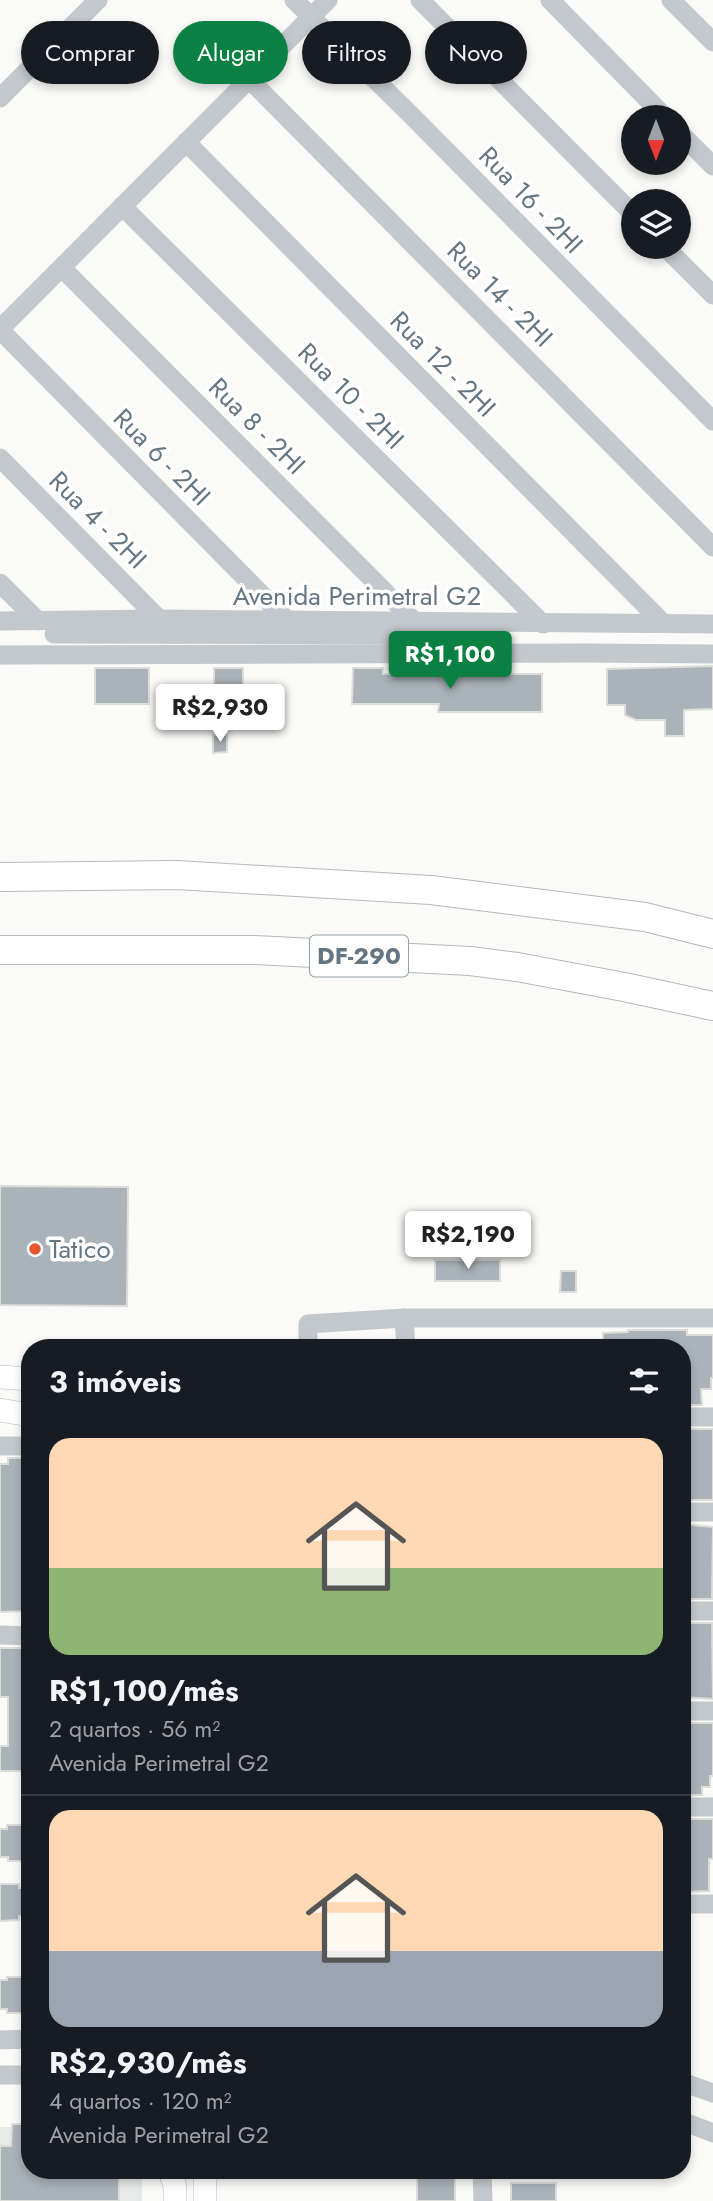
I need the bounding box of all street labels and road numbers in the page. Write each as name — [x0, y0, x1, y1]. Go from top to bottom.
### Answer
street label: Rua 16 - 2HI — [470, 138, 592, 262]
street label: Rua 14 - 2HI — [438, 232, 562, 356]
street label: Rua 12 - 2HI — [382, 303, 504, 425]
street label: Rua 10 - 2HI — [289, 334, 413, 458]
street label: Rua 8 - 2HI — [200, 369, 314, 483]
street label: Rua 6 - 2HI — [105, 400, 219, 514]
street label: Rua 4 - 2HI — [41, 463, 155, 577]
street label: Avenida Perimetral G2 — [233, 577, 481, 615]
road number: DF-290 — [310, 936, 408, 976]

